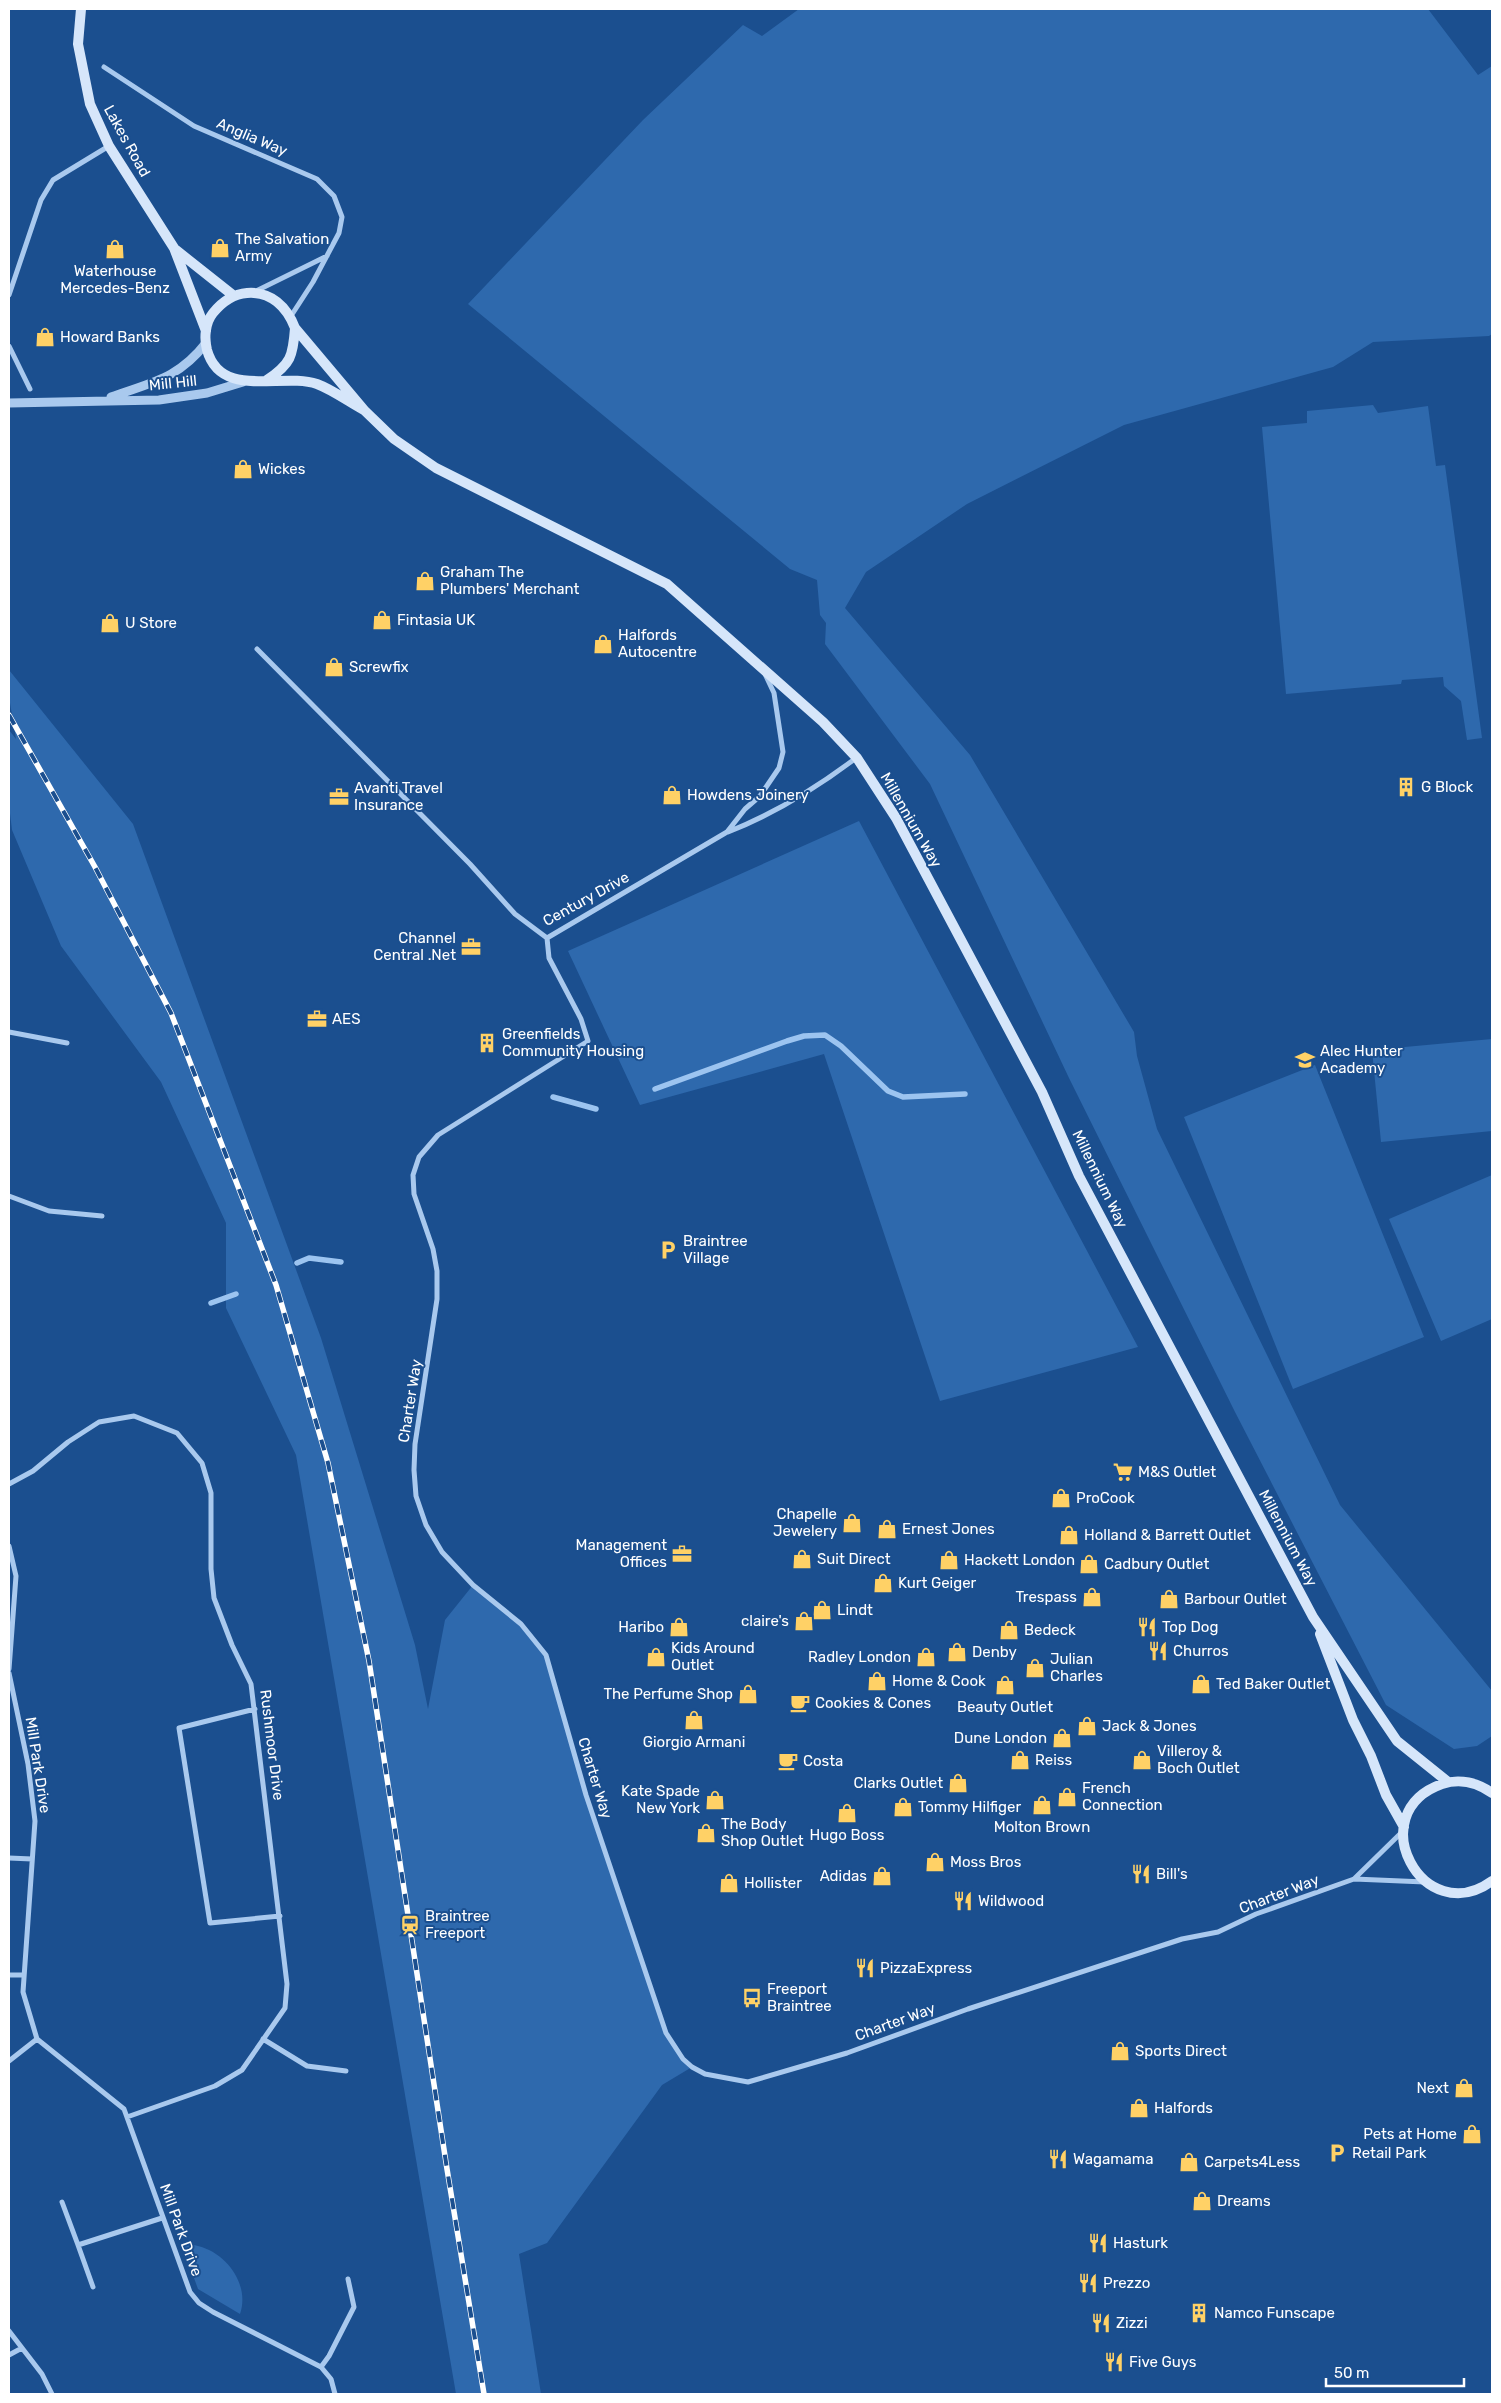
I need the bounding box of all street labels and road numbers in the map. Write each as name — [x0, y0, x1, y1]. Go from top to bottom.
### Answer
street label: Lakes Road — [100, 102, 154, 180]
street label: Anglia Way — [214, 114, 290, 160]
street label: Mill Hill — [148, 372, 198, 394]
street label: Millennium Way — [876, 769, 946, 871]
street label: Century Drive — [540, 868, 632, 930]
street label: Millennium Way — [1068, 1127, 1132, 1231]
street label: Charter Way — [395, 1358, 425, 1444]
street label: Millennium Way — [1255, 1487, 1321, 1589]
street label: Rushmoor Drive — [256, 1689, 288, 1801]
street label: Mill Park Drive — [21, 1716, 55, 1814]
street label: Charter Way — [574, 1735, 616, 1821]
street label: Charter Way — [1236, 1871, 1322, 1917]
street label: Charter Way — [852, 1999, 938, 2045]
street label: Mill Park Drive — [156, 2181, 206, 2279]

